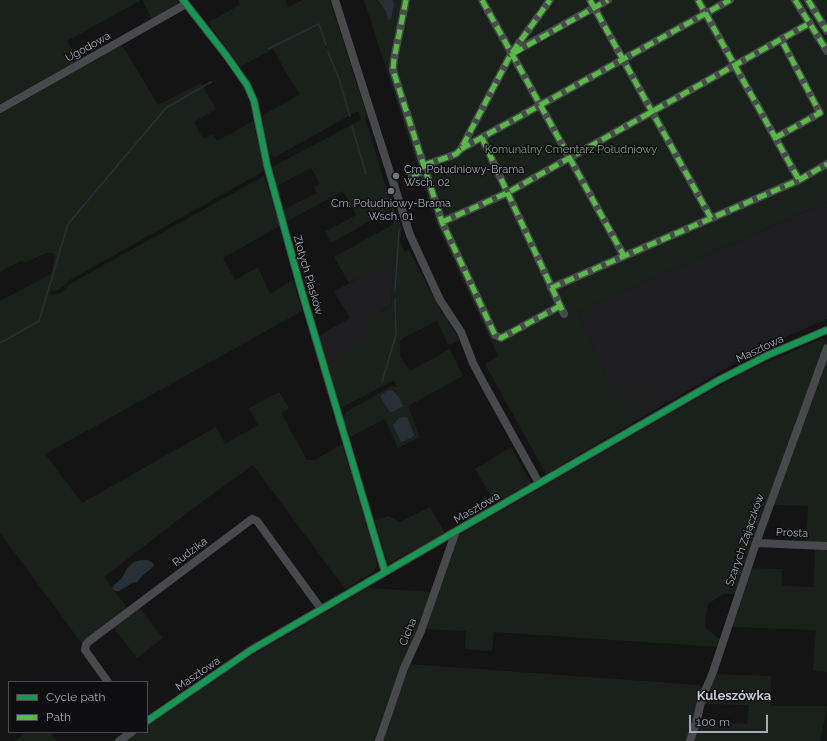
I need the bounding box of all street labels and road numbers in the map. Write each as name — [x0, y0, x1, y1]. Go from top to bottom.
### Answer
street label: Ugodowa — [63, 29, 113, 65]
street label: Złotych Piasków — [290, 233, 326, 317]
street label: Masztowa — [734, 332, 786, 366]
street label: Masztowa — [452, 490, 502, 526]
street label: Szarych Zajączków — [723, 492, 767, 588]
street label: Prosta — [776, 526, 808, 540]
street label: Rudzika — [170, 535, 210, 569]
street label: Cicha — [397, 616, 419, 648]
street label: Masztowa — [173, 654, 223, 694]

